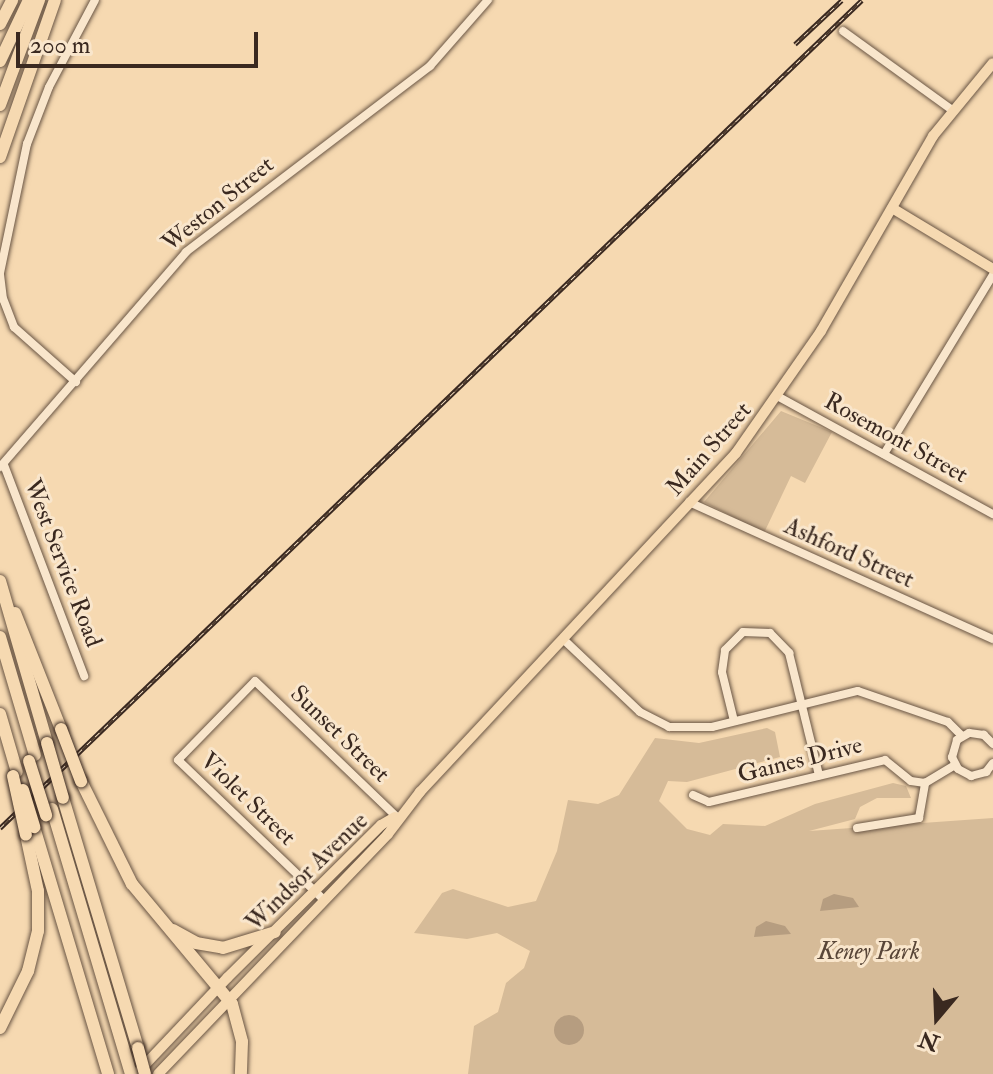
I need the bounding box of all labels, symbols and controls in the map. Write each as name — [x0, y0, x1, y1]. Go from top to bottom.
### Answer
scale bar — [20, 16, 262, 66]
text: 200 m — [30, 30, 90, 61]
street label: Weston Street — [156, 150, 280, 258]
street label: Rosemont Street — [819, 387, 973, 489]
street label: Main Street — [661, 396, 757, 502]
street label: West Service Road — [18, 475, 108, 651]
street label: Ashford Street — [780, 512, 918, 594]
street label: Sunset Street — [284, 680, 396, 788]
street label: Gaines Drive — [735, 731, 865, 789]
street label: Violet Street — [194, 746, 302, 852]
street label: Windsor Avenue — [240, 807, 374, 937]
park label: Keney Park — [818, 938, 920, 966]
north arrow — [897, 978, 977, 1058]
text: N — [915, 1024, 943, 1057]

